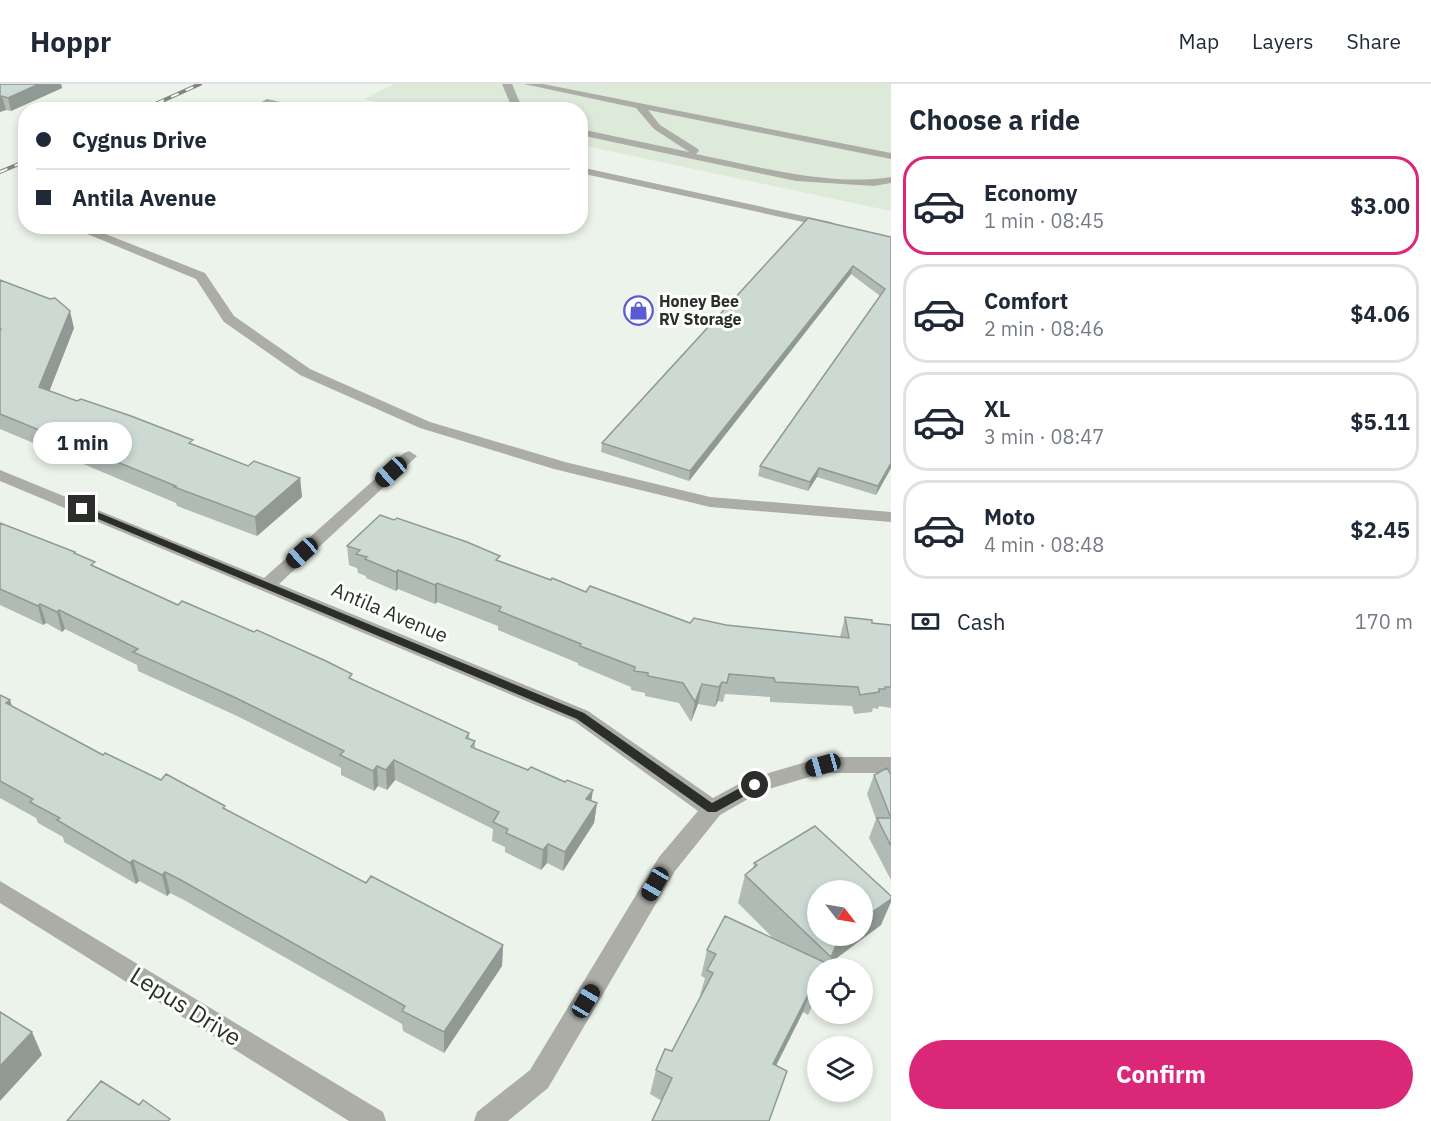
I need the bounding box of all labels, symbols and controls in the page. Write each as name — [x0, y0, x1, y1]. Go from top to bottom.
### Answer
text: Hoppr — [30, 23, 111, 60]
text: Map — [1179, 27, 1219, 55]
text: Layers — [1252, 27, 1314, 55]
text: Share — [1347, 27, 1401, 55]
text: Choose a ride — [909, 102, 1080, 137]
text: Cygnus Drive — [72, 125, 207, 154]
text: Economy — [984, 178, 1078, 207]
icon: car — [912, 179, 966, 233]
text: Antila Avenue — [72, 183, 216, 212]
text: $3.00 — [1350, 191, 1410, 220]
text: 1 min · 08:45 — [984, 207, 1104, 234]
text: Comfort — [984, 286, 1068, 315]
icon: car — [912, 287, 966, 341]
place label: Honey Bee RV Storage — [659, 291, 742, 329]
shop icon: Honey Bee RV Storage — [622, 294, 654, 326]
text: $4.06 — [1350, 299, 1410, 328]
text: 2 min · 08:46 — [984, 315, 1104, 342]
text: XL — [984, 394, 1010, 423]
icon: car — [912, 395, 966, 449]
text: $5.11 — [1350, 407, 1410, 436]
callout: 1 min — [32, 422, 132, 464]
text: 3 min · 08:47 — [984, 423, 1104, 450]
text: 1 min — [56, 429, 109, 456]
car — [372, 453, 410, 491]
route end — [68, 495, 95, 522]
text: Moto — [984, 502, 1035, 531]
icon: car — [912, 503, 966, 557]
text: $2.45 — [1350, 515, 1410, 544]
text: 4 min · 08:48 — [984, 531, 1104, 558]
car — [283, 534, 321, 572]
street label: Antila Avenue — [328, 575, 452, 649]
icon: cash — [909, 605, 942, 638]
text: Cash — [957, 607, 1006, 636]
text: 170 m — [1355, 608, 1413, 635]
car — [803, 751, 843, 779]
route start — [741, 771, 768, 798]
car — [638, 864, 672, 904]
north arrow — [807, 880, 873, 946]
map controls — [807, 880, 873, 1102]
button: locate — [807, 958, 873, 1024]
street label: Lepus Drive — [124, 959, 248, 1053]
car — [569, 981, 603, 1021]
button: layers — [807, 1036, 873, 1102]
button: Confirm — [909, 1040, 1413, 1109]

